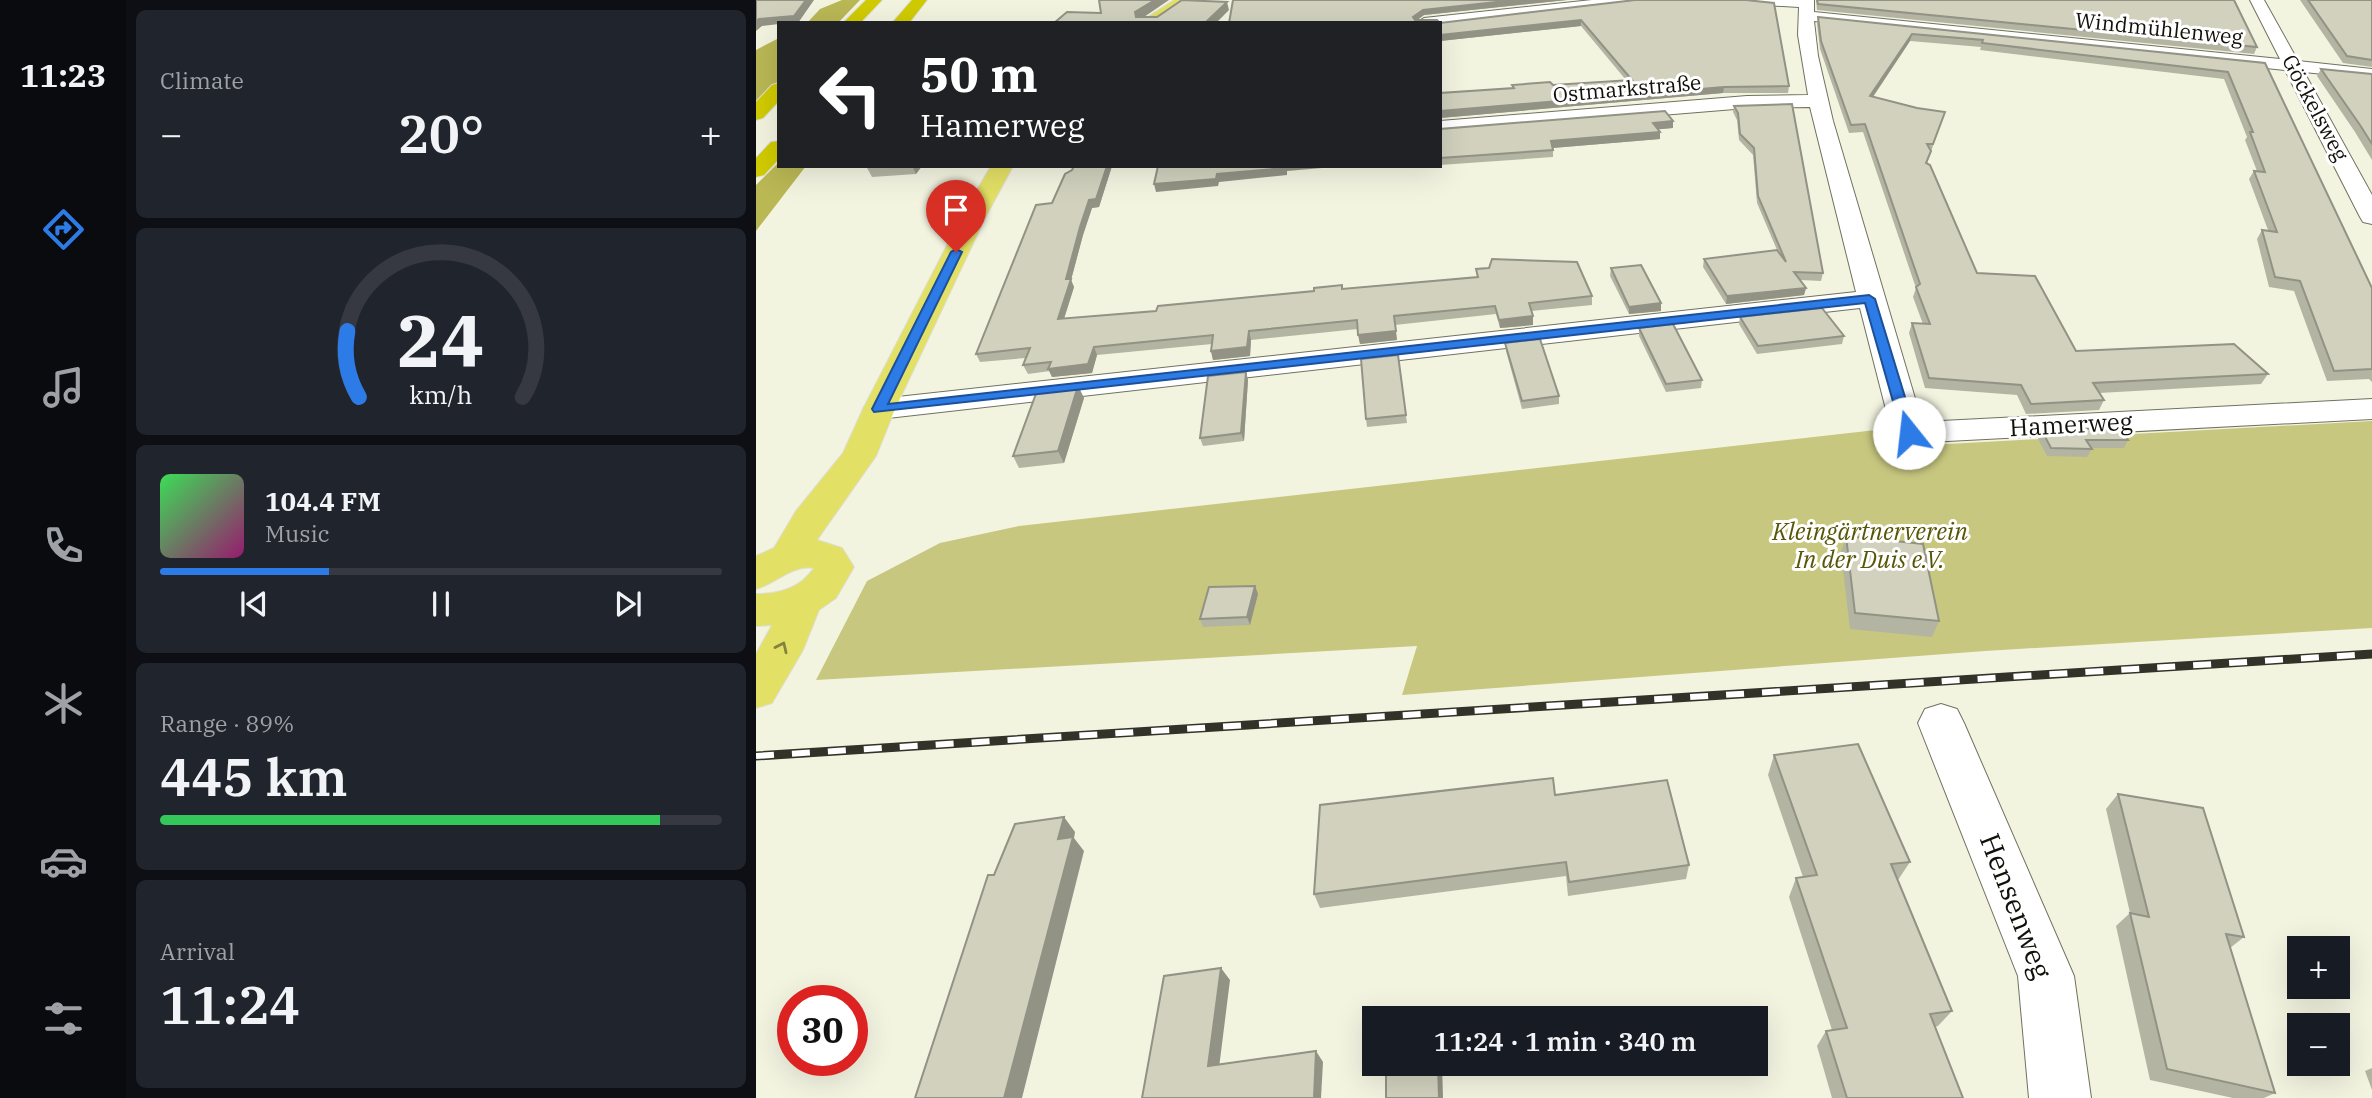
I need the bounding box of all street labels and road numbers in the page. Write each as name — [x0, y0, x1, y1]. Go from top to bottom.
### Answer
street label: Windmühlenweg — [2074, 5, 2245, 51]
street label: Göckelsweg — [2276, 50, 2356, 166]
street label: Ostmarkstraße — [1552, 68, 1702, 108]
street label: Hamerweg — [2008, 405, 2133, 443]
street label: Hensenweg — [1972, 828, 2061, 984]

